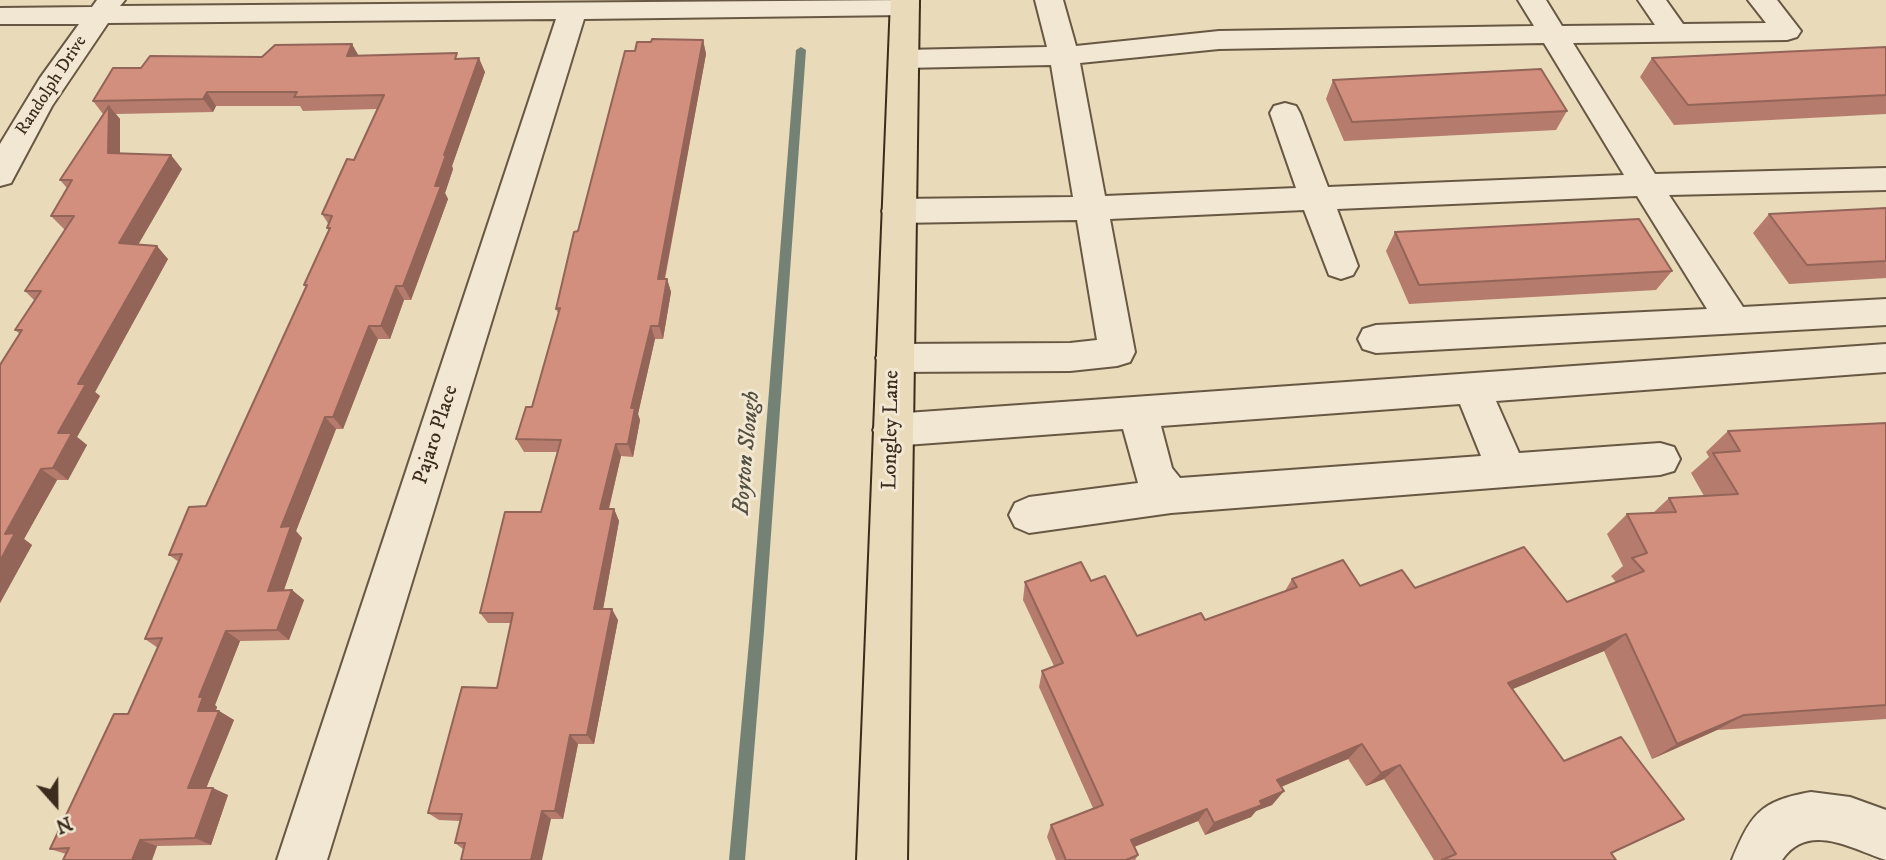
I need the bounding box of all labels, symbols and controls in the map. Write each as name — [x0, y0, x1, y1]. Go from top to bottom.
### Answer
street label: Randolph Drive — [12, 32, 92, 140]
street label: Longley Lane — [878, 370, 906, 490]
street label: Pajaro Place — [409, 382, 465, 488]
water label: Boyton Slough — [729, 390, 767, 516]
north arrow — [21, 769, 91, 839]
text: N — [52, 811, 75, 838]

